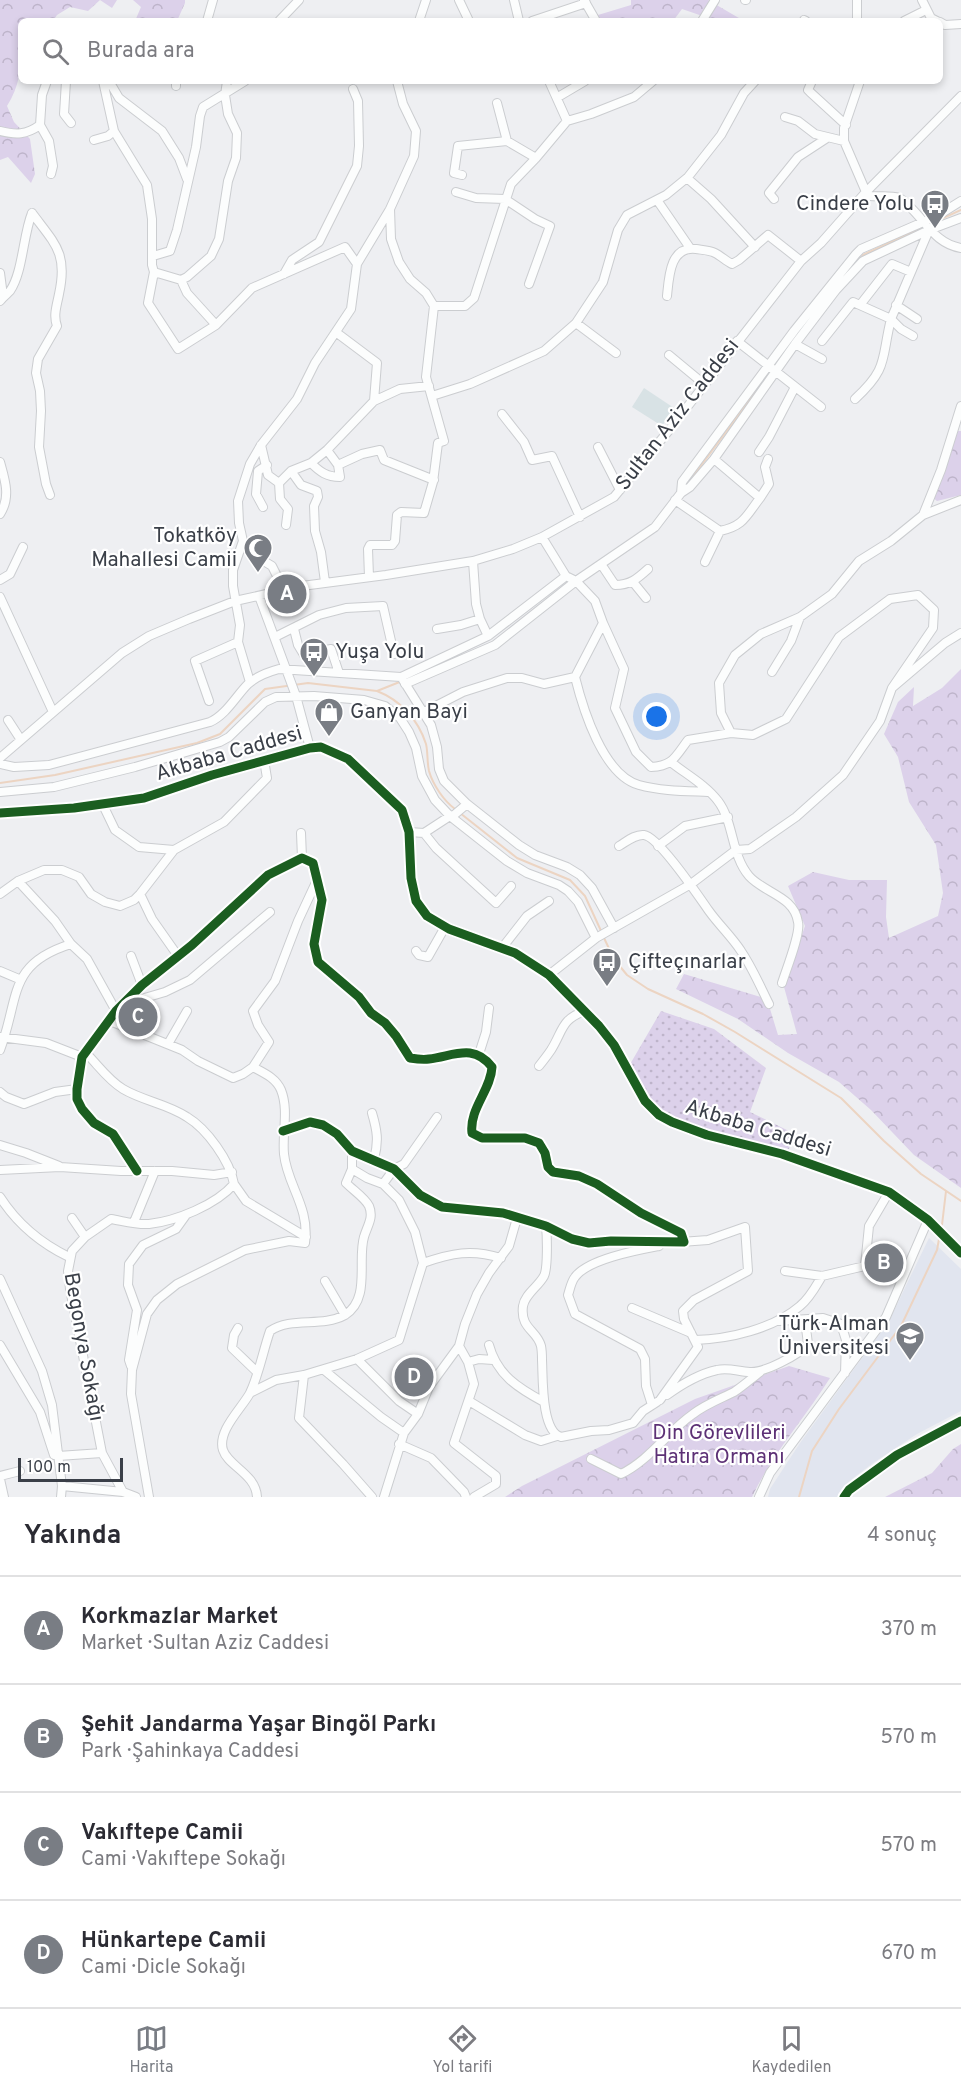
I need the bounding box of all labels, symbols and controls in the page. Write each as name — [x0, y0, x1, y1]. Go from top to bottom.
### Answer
search box — [18, 18, 943, 84]
icon: search — [39, 35, 72, 68]
text: Burada ara — [87, 38, 195, 65]
bus stop icon: Cindere Yolu — [919, 188, 951, 230]
place label: Cindere Yolu — [796, 191, 914, 218]
street label: Sultan Aziz Caddesi — [610, 334, 746, 496]
place label: Tokatköy Mahallesi Camii — [91, 523, 237, 574]
mosque icon: Tokatköy Mahallesi Camii — [242, 532, 274, 574]
pin: A — [268, 572, 306, 616]
bus stop icon: Yuşa Yolu — [298, 636, 330, 678]
place label: Yuşa Yolu — [335, 639, 424, 666]
shop icon: Ganyan Bayi — [313, 696, 345, 738]
place label: Ganyan Bayi — [350, 699, 468, 726]
your location — [642, 702, 671, 731]
street label: Akbaba Caddesi — [152, 720, 306, 788]
bus stop icon: Çifteçınarlar — [591, 946, 623, 988]
place label: Çifteçınarlar — [628, 949, 746, 976]
pin: C — [118, 994, 158, 1040]
street label: Akbaba Caddesi — [682, 1094, 834, 1164]
pin: B — [864, 1240, 904, 1286]
street label: Begonya Sokağı — [57, 1270, 109, 1424]
place label: Türk-Alman Üniversitesi — [778, 1311, 889, 1362]
school or university icon: Türk-Alman Üniversitesi — [894, 1320, 926, 1362]
pin: D — [394, 1354, 434, 1400]
park label: Din Görevlileri Hatıra Ormanı — [652, 1420, 786, 1471]
scale bar — [18, 1455, 123, 1482]
text: 100 m — [27, 1458, 71, 1478]
text: Yakında — [24, 1520, 121, 1553]
text: 4 sonuç — [867, 1523, 937, 1549]
text: Korkmazlar Market — [81, 1604, 278, 1631]
text: A — [36, 1617, 51, 1643]
text: 370 m — [881, 1617, 937, 1643]
text: Market · Sultan Aziz Caddesi — [81, 1631, 329, 1657]
text: Şehit Jandarma Yaşar Bingöl Parkı — [81, 1712, 436, 1739]
text: B — [37, 1725, 50, 1751]
text: 570 m — [880, 1725, 937, 1751]
text: Park · Şahinkaya Caddesi — [81, 1739, 299, 1765]
text: Vakıftepe Camii — [81, 1820, 243, 1847]
text: C — [37, 1833, 50, 1859]
text: 570 m — [880, 1833, 937, 1859]
text: Cami · Vakıftepe Sokağı — [81, 1847, 286, 1873]
text: Hünkartepe Camii — [81, 1928, 266, 1955]
text: D — [36, 1941, 51, 1967]
text: 670 m — [881, 1941, 937, 1967]
text: Cami · Dicle Sokağı — [81, 1955, 246, 1981]
tab: Harita — [130, 2022, 173, 2078]
tab: Yol tarifi — [433, 2022, 492, 2078]
tab: Kaydedilen — [751, 2022, 831, 2078]

